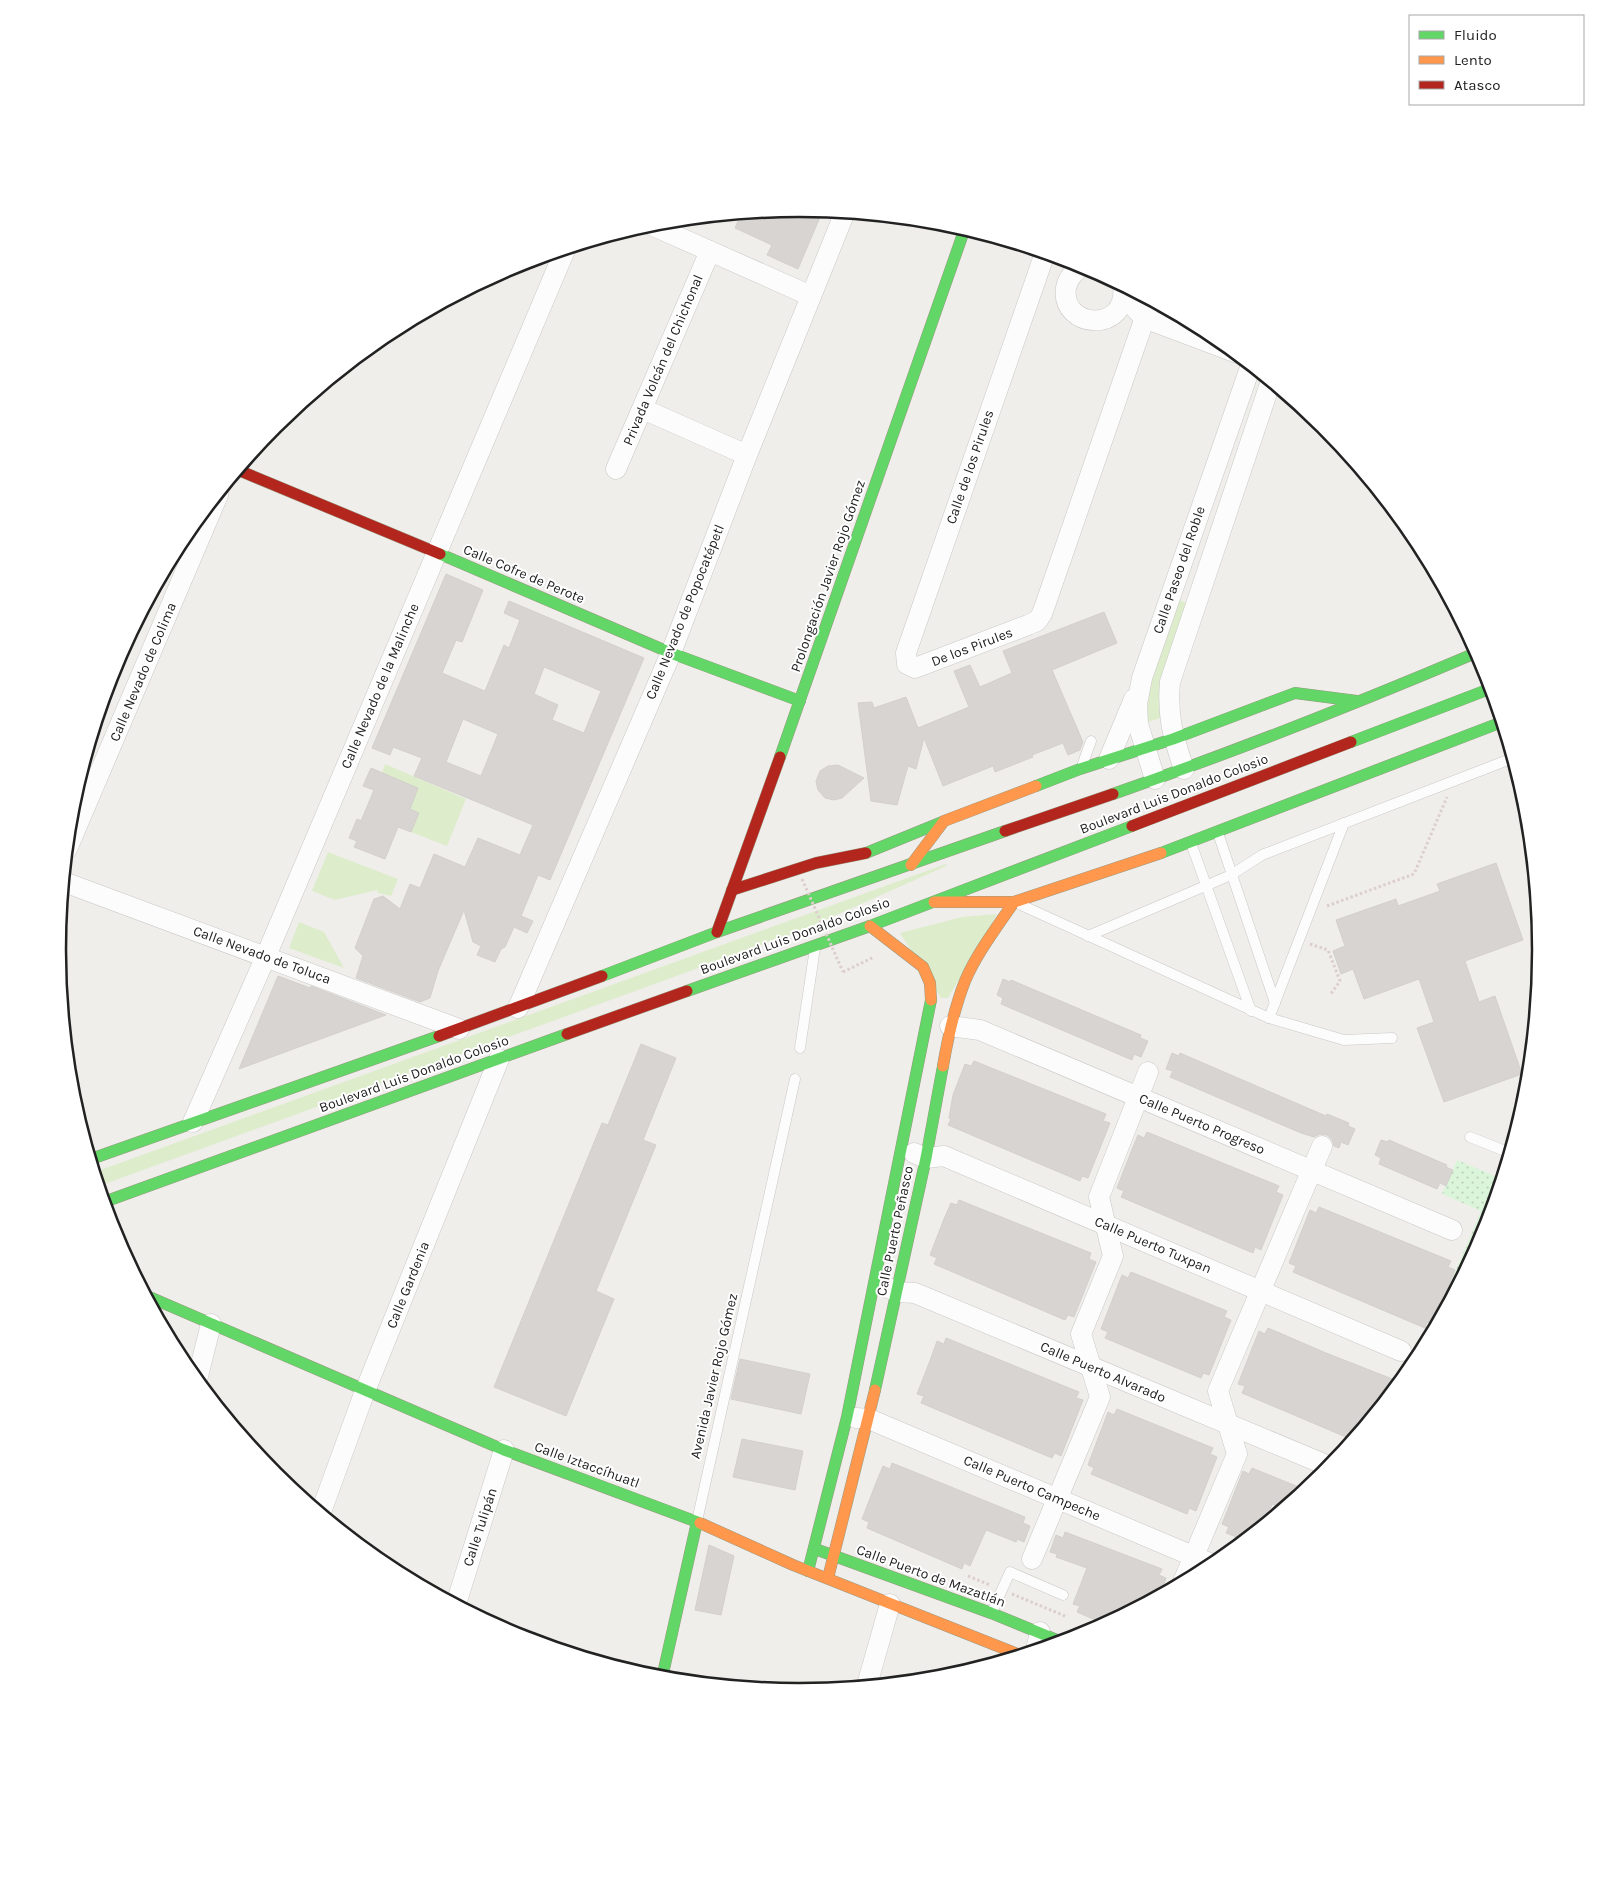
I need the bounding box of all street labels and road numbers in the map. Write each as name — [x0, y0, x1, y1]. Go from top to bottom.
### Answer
street label: Privada Volcán del Chichonal — [619, 272, 707, 448]
street label: Calle de los Pirules — [942, 408, 998, 526]
street label: Prolongación Javier Rojo Gómez — [787, 478, 869, 674]
street label: Calle Paseo del Roble — [1149, 504, 1209, 636]
street label: Calle Nevado de Popocatépetl — [642, 522, 728, 702]
street label: Calle Cofre de Perote — [461, 541, 587, 607]
street label: Calle Nevado de Colima — [106, 600, 180, 744]
street label: Calle Nevado de la Malinche — [337, 601, 423, 771]
street label: De los Pirules — [929, 624, 1015, 670]
street label: Boulevard Luis Donaldo Colosio — [1077, 750, 1271, 838]
street label: Boulevard Luis Donaldo Colosio — [698, 894, 892, 978]
street label: Calle Nevado de Toluca — [191, 922, 333, 988]
street label: Boulevard Luis Donaldo Colosio — [317, 1032, 511, 1116]
street label: Calle Puerto Progreso — [1137, 1090, 1267, 1158]
street label: Calle Puerto Peñasco — [873, 1164, 917, 1298]
street label: Calle Puerto Tuxpan — [1092, 1213, 1214, 1277]
street label: Calle Gardenia — [383, 1239, 433, 1331]
street label: Avenida Javier Rojo Gómez — [687, 1292, 741, 1460]
street label: Calle Puerto Alvarado — [1038, 1338, 1168, 1406]
street label: Calle Iztaccíhuatl — [532, 1438, 642, 1492]
street label: Calle Puerto Campeche — [961, 1451, 1103, 1525]
street label: Calle Tulipán — [459, 1486, 501, 1568]
street label: Calle Puerto de Mazatlán — [854, 1541, 1008, 1611]

